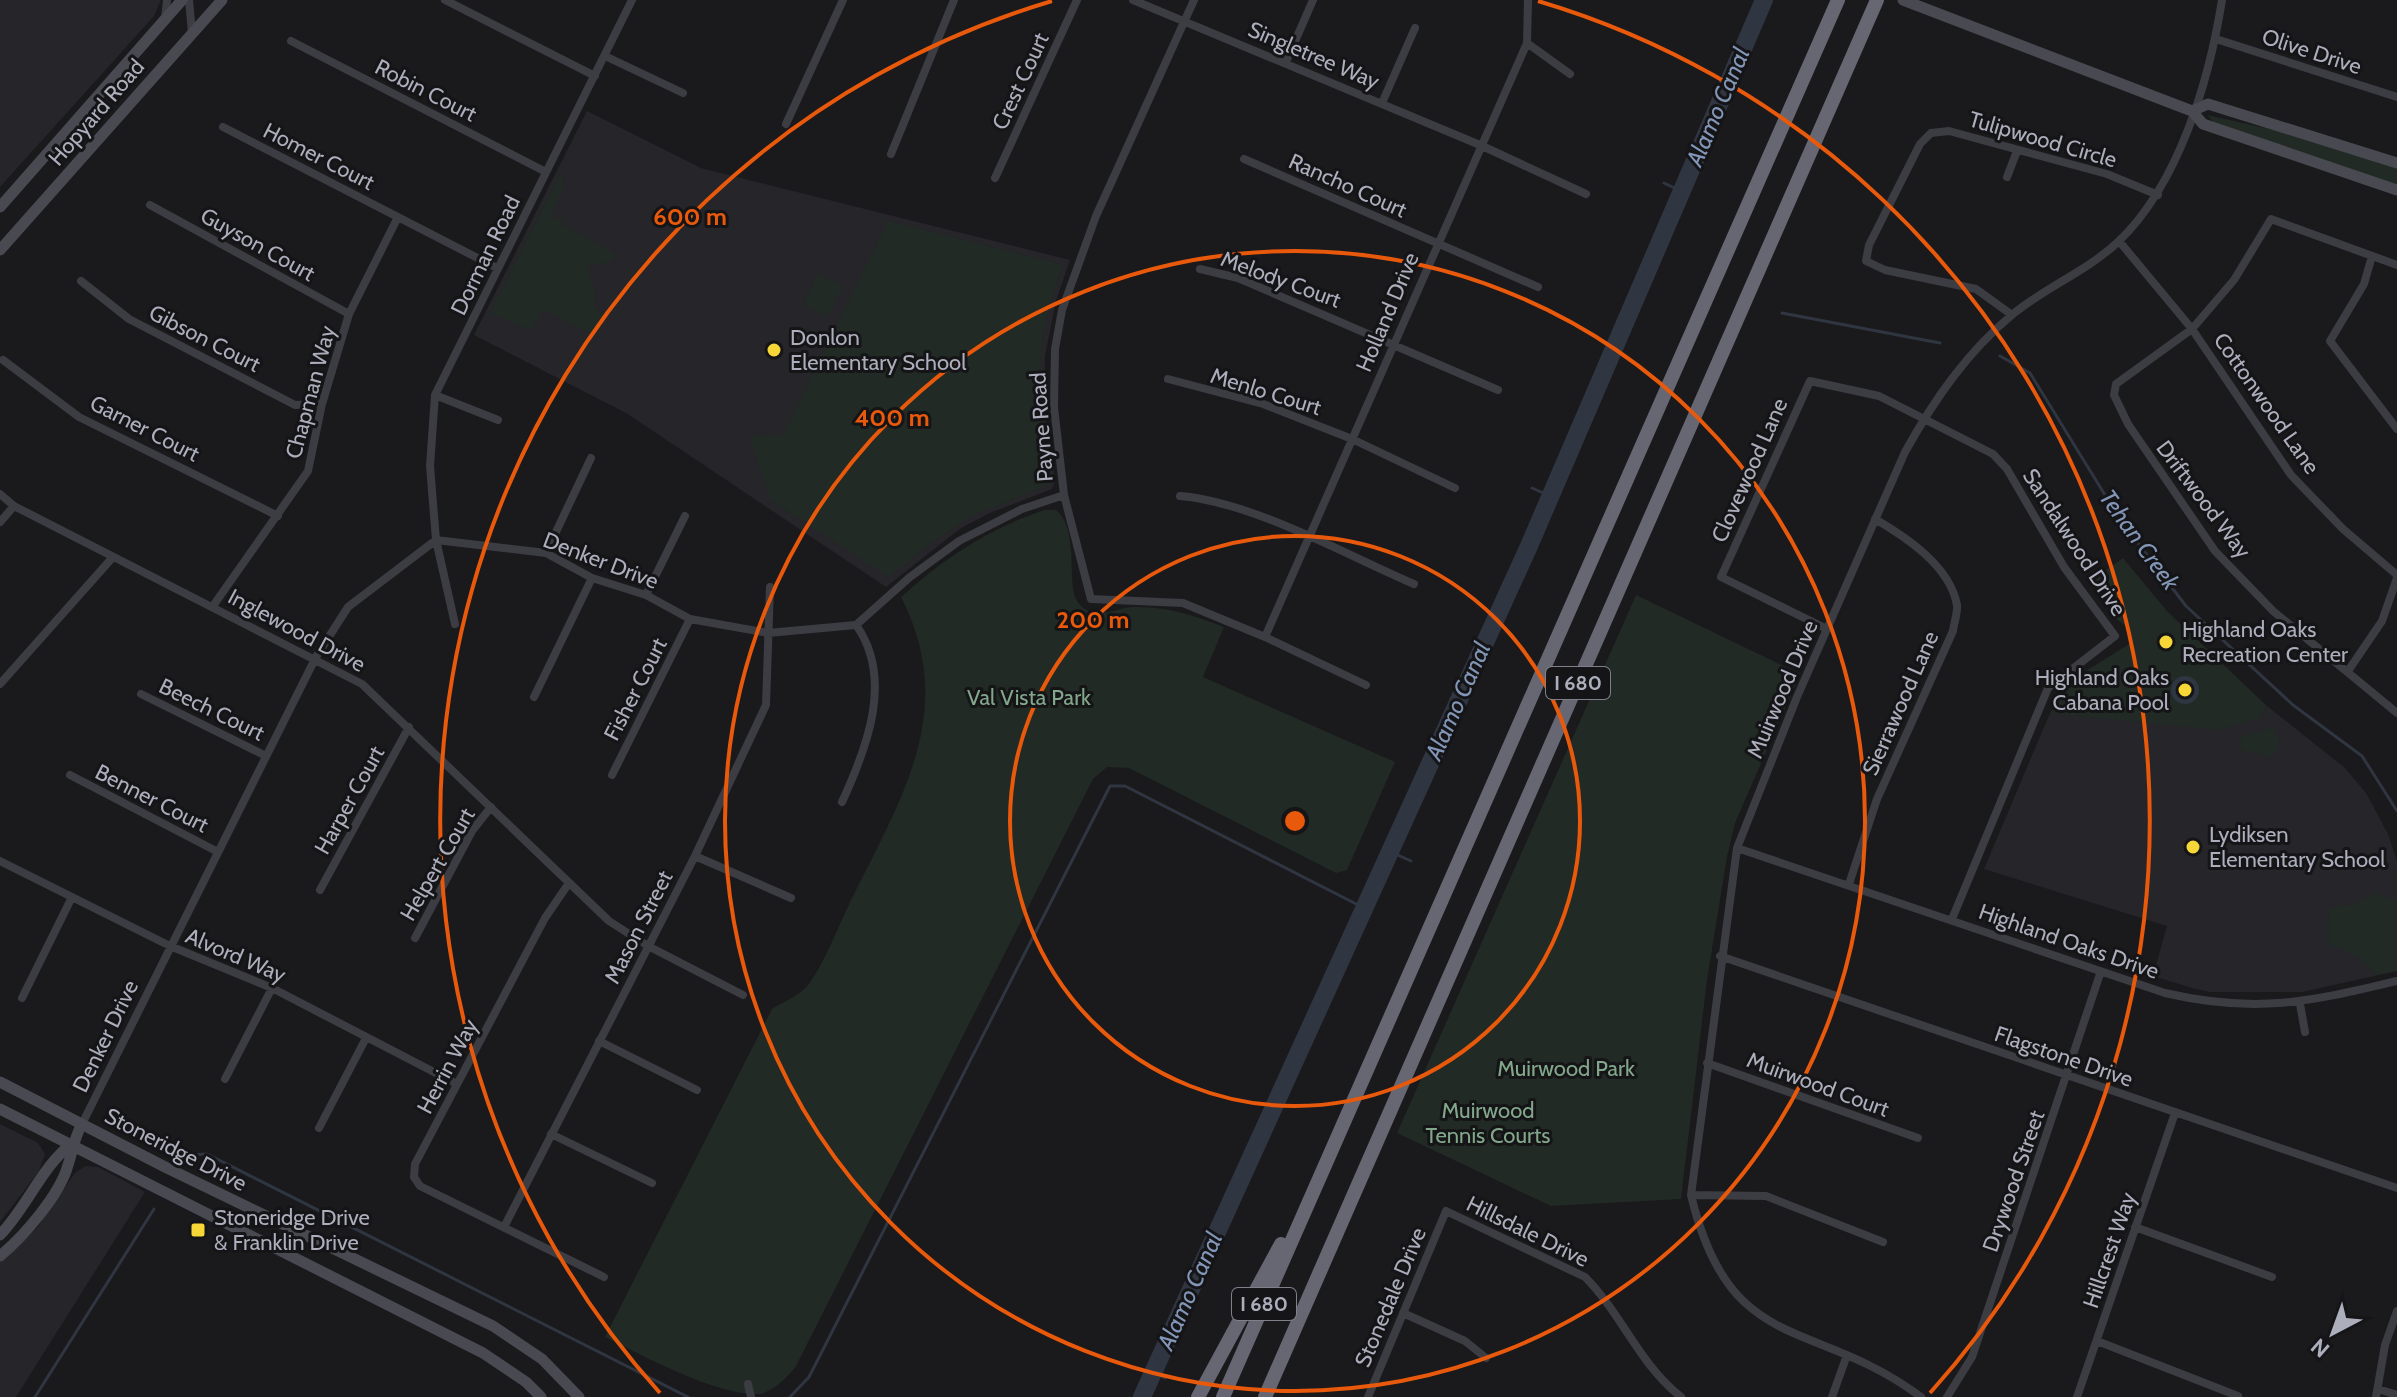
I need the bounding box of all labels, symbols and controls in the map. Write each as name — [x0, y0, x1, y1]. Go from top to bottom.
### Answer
street label: Singletree Way — [1244, 16, 1383, 95]
street label: Olive Drive — [2259, 23, 2365, 80]
street label: Crest Court — [986, 28, 1055, 134]
water label: Alamo Canal — [1679, 43, 1756, 171]
street label: Robin Court — [370, 53, 482, 128]
street label: Hopyard Road — [43, 54, 150, 171]
street label: Tulipwood Circle — [1966, 105, 2120, 173]
street label: Homer Court — [259, 117, 379, 196]
street label: Rancho Court — [1285, 147, 1411, 224]
street label: Dorman Road — [445, 191, 526, 319]
street label: Guyson Court — [196, 202, 320, 287]
text: 600 m — [653, 202, 727, 231]
street label: Melody Court — [1217, 245, 1345, 314]
street label: Holland Drive — [1350, 248, 1425, 376]
street label: Gibson Court — [145, 299, 265, 378]
street label: Chapman Way — [280, 323, 341, 462]
place label: Donlon Elementary School — [790, 324, 967, 376]
street label: Cottonwood Lane — [2208, 327, 2325, 479]
marker: Donlon Elementary School — [765, 341, 783, 359]
street label: Menlo Court — [1207, 362, 1325, 421]
street label: Payne Road — [1024, 371, 1059, 483]
street label: Garner Court — [86, 389, 204, 468]
street label: Clovewood Lane — [1706, 394, 1793, 546]
text: 400 m — [854, 403, 930, 432]
street label: Driftwood Way — [2151, 435, 2257, 564]
street label: Sandalwood Drive — [2017, 464, 2132, 621]
water label: Tehan Creek — [2093, 484, 2186, 596]
street label: Denker Drive — [539, 526, 662, 595]
street label: Inglewood Drive — [224, 583, 370, 678]
text: 200 m — [1057, 605, 1129, 634]
street label: Muirwood Drive — [1741, 616, 1824, 762]
place label: Highland Oaks Recreation Center — [2182, 616, 2348, 668]
street label: Sierrawood Lane — [1857, 627, 1944, 780]
street label: Fisher Court — [598, 633, 673, 745]
marker: Highland Oaks Recreation Center — [2157, 633, 2175, 651]
water label: Alamo Canal — [1418, 637, 1497, 765]
place label: Highland Oaks Cabana Pool — [2035, 664, 2170, 716]
road number: I 680 — [1546, 667, 1610, 699]
street label: Beech Court — [155, 672, 269, 747]
marker: Highland Oaks Cabana Pool — [2176, 681, 2194, 699]
park label: Val Vista Park — [967, 684, 1091, 711]
street label: Harper Court — [309, 741, 390, 859]
street label: Benner Court — [91, 758, 213, 839]
street label: Helpert Court — [394, 803, 481, 925]
centre of rings — [1281, 807, 1309, 835]
place label: Lydiksen Elementary School — [2209, 821, 2386, 873]
marker: Lydiksen Elementary School — [2184, 838, 2202, 856]
street label: Mason Street — [598, 866, 679, 988]
street label: Highland Oaks Drive — [1975, 898, 2162, 985]
street label: Alvord Way — [182, 922, 290, 989]
street label: Denker Drive — [67, 976, 144, 1097]
street label: Herrin Way — [411, 1014, 484, 1118]
street label: Flagstone Drive — [1991, 1020, 2137, 1093]
street label: Muirwood Court — [1743, 1046, 1893, 1123]
park label: Muirwood Park — [1497, 1055, 1635, 1082]
park label: Muirwood Tennis Courts — [1426, 1097, 1550, 1149]
street label: Stoneridge Drive — [100, 1102, 251, 1197]
street label: Drywood Street — [1977, 1106, 2050, 1255]
street label: Hillcrest Way — [2077, 1189, 2142, 1312]
street label: Hillsdale Drive — [1462, 1190, 1593, 1273]
place label: Stoneridge Drive & Franklin Drive — [214, 1204, 370, 1256]
marker: Stoneridge Drive & Franklin Drive — [189, 1221, 207, 1239]
street label: Stonedale Drive — [1349, 1223, 1432, 1371]
water label: Alamo Canal — [1150, 1227, 1229, 1355]
road number: I 680 — [1232, 1288, 1296, 1320]
north arrow — [2293, 1293, 2373, 1373]
text: N — [2305, 1332, 2335, 1363]

